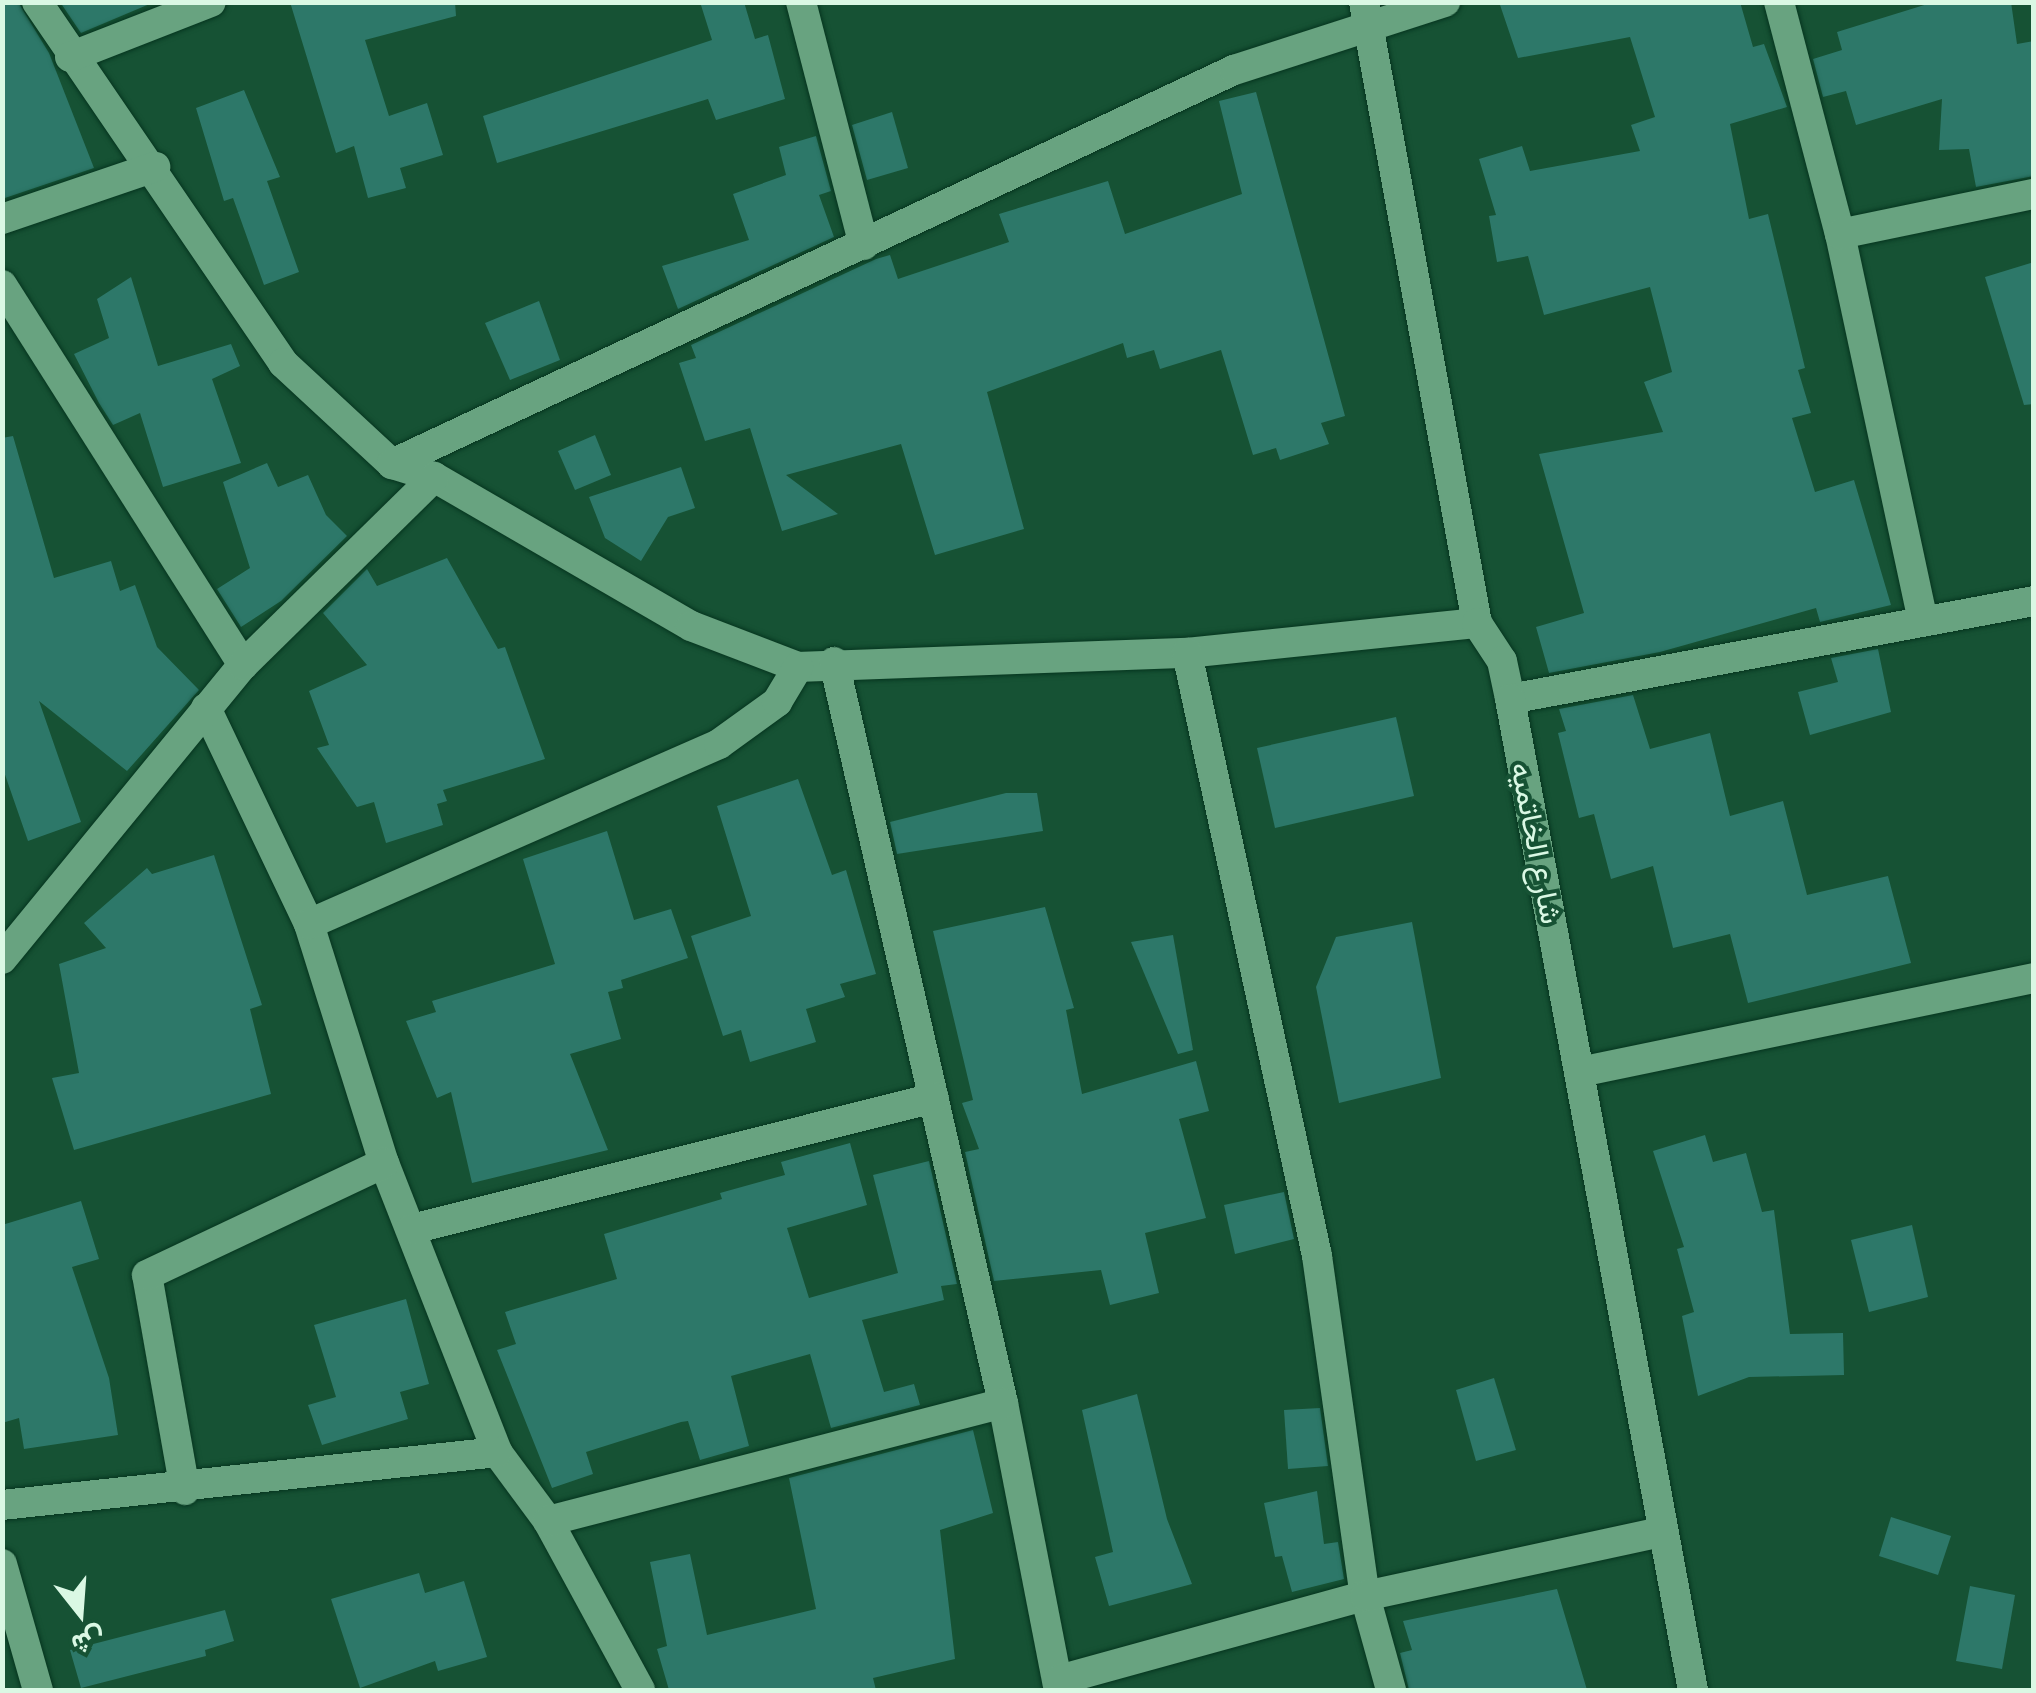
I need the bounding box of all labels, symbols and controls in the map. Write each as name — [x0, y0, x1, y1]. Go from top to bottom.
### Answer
street label: شارع الخاتميه — [1504, 759, 1570, 927]
north arrow — [30, 1563, 130, 1663]
text: ش — [67, 1619, 110, 1665]

